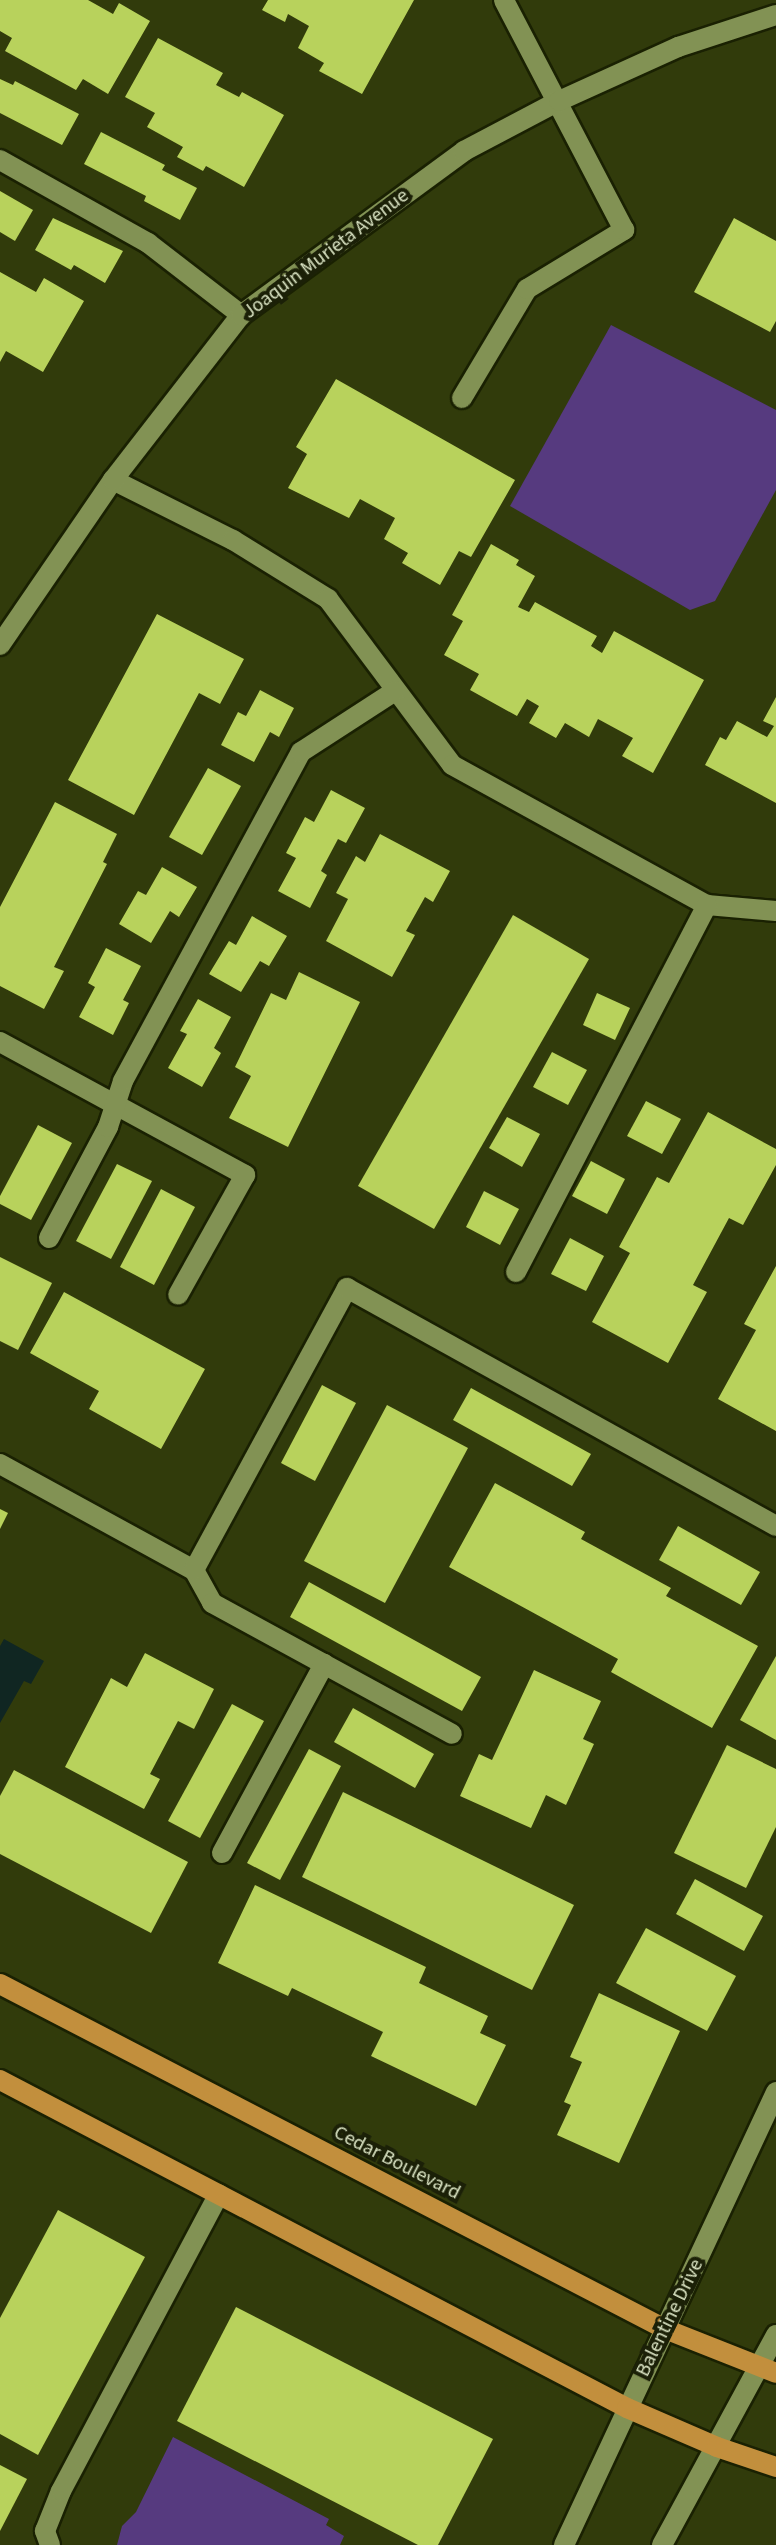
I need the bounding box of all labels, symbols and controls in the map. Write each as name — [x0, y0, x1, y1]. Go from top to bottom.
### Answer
street label: Joaquin Murieta Avenue — [238, 184, 414, 324]
street label: Cedar Boulevard — [330, 2121, 464, 2205]
street label: Balentine Drive — [631, 2255, 709, 2381]

